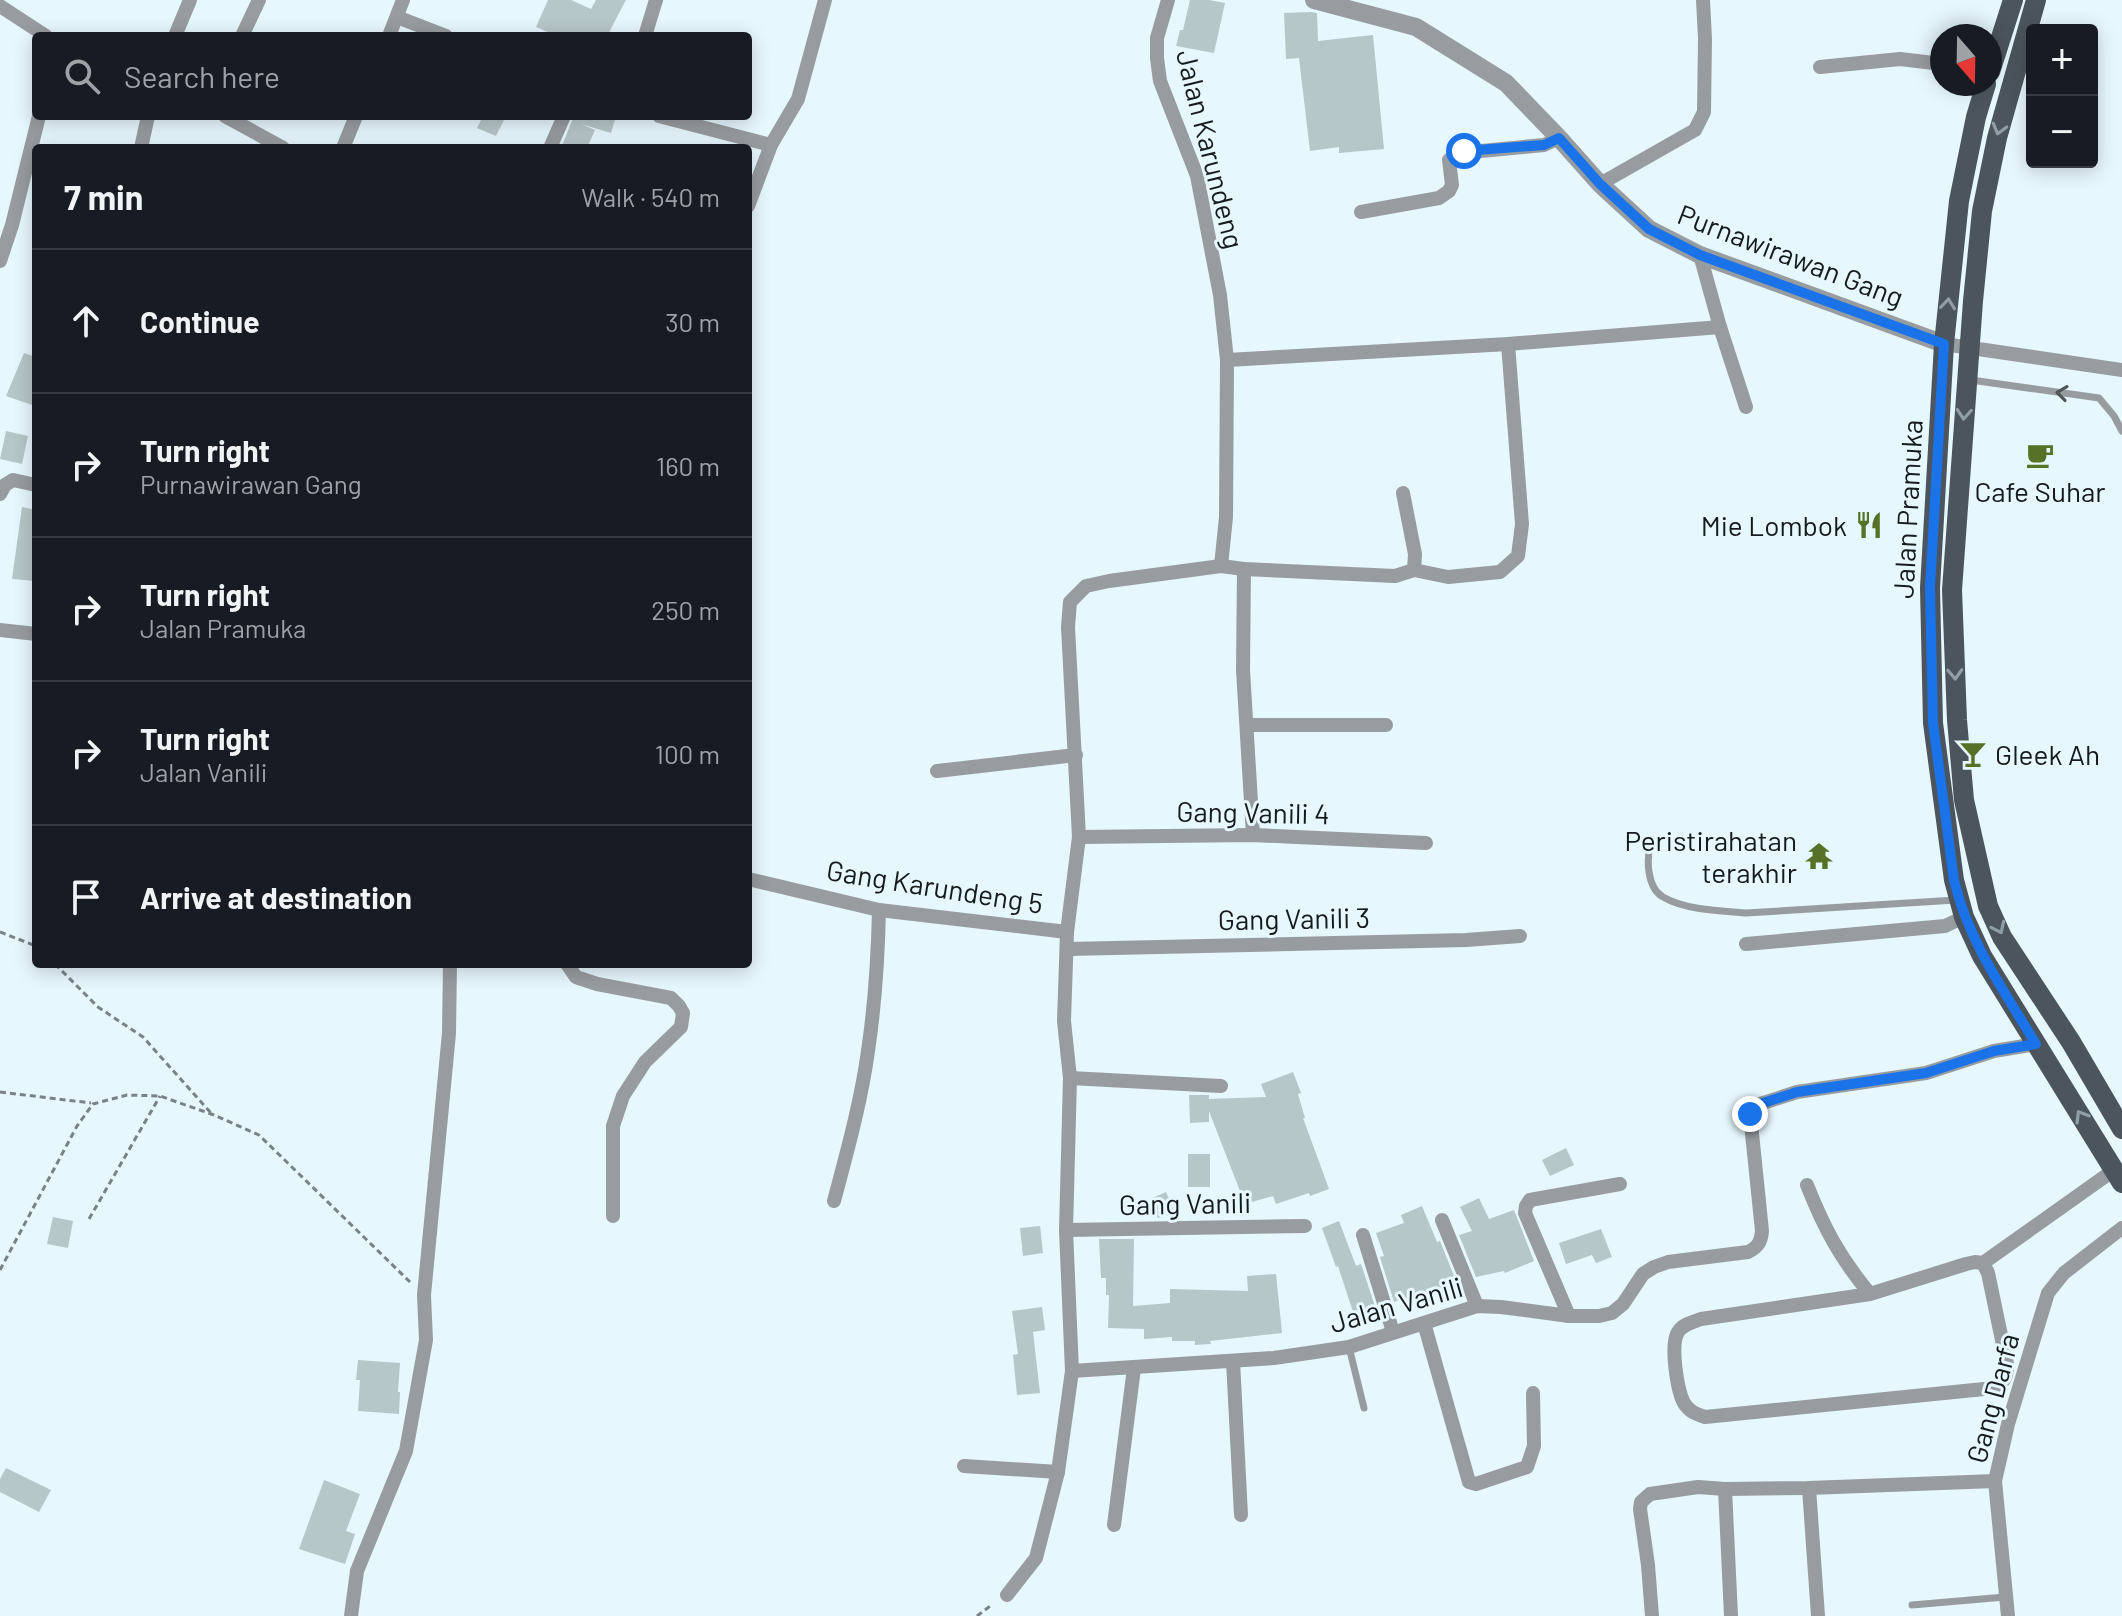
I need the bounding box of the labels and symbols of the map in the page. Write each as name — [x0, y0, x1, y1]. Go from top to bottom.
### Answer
north arrow — [1930, 24, 2002, 96]
street label: Jalan Karundeng — [1170, 46, 1252, 252]
one-way arrow — [1992, 121, 2009, 135]
route start — [1446, 133, 1482, 169]
street label: Purnawirawan Gang — [1673, 196, 1909, 314]
one-way arrow — [1940, 297, 1957, 310]
one-way arrow — [2055, 385, 2069, 402]
one-way arrow — [1956, 408, 1973, 421]
street label: Jalan Pramuka — [1885, 419, 1929, 599]
cafe icon: Cafe Suhar — [2025, 440, 2055, 470]
place label: Cafe Suhar — [1974, 474, 2106, 508]
place label: Mie Lombok — [1701, 508, 1847, 542]
restaurant icon: Mie Lombok — [1854, 510, 1884, 540]
one-way arrow — [1947, 668, 1964, 681]
place label: Gleek Ah — [1995, 737, 2100, 771]
bar icon: Gleek Ah — [1958, 739, 1988, 769]
street label: Gang Vanili 4 — [1176, 794, 1330, 830]
place label: Peristirahatan terakhir — [1625, 823, 1797, 889]
temple icon: Peristirahatan terakhir — [1804, 841, 1834, 871]
street label: Gang Karundeng 5 — [824, 852, 1046, 920]
street label: Gang Vanili 3 — [1218, 900, 1370, 936]
one-way arrow — [1989, 920, 2005, 935]
route end — [1732, 1096, 1768, 1132]
one-way arrow — [2075, 1110, 2091, 1125]
street label: Gang Vanili — [1119, 1185, 1251, 1221]
street label: Jalan Vanili — [1325, 1269, 1467, 1339]
street label: Gang Darfa — [1958, 1329, 2026, 1467]

